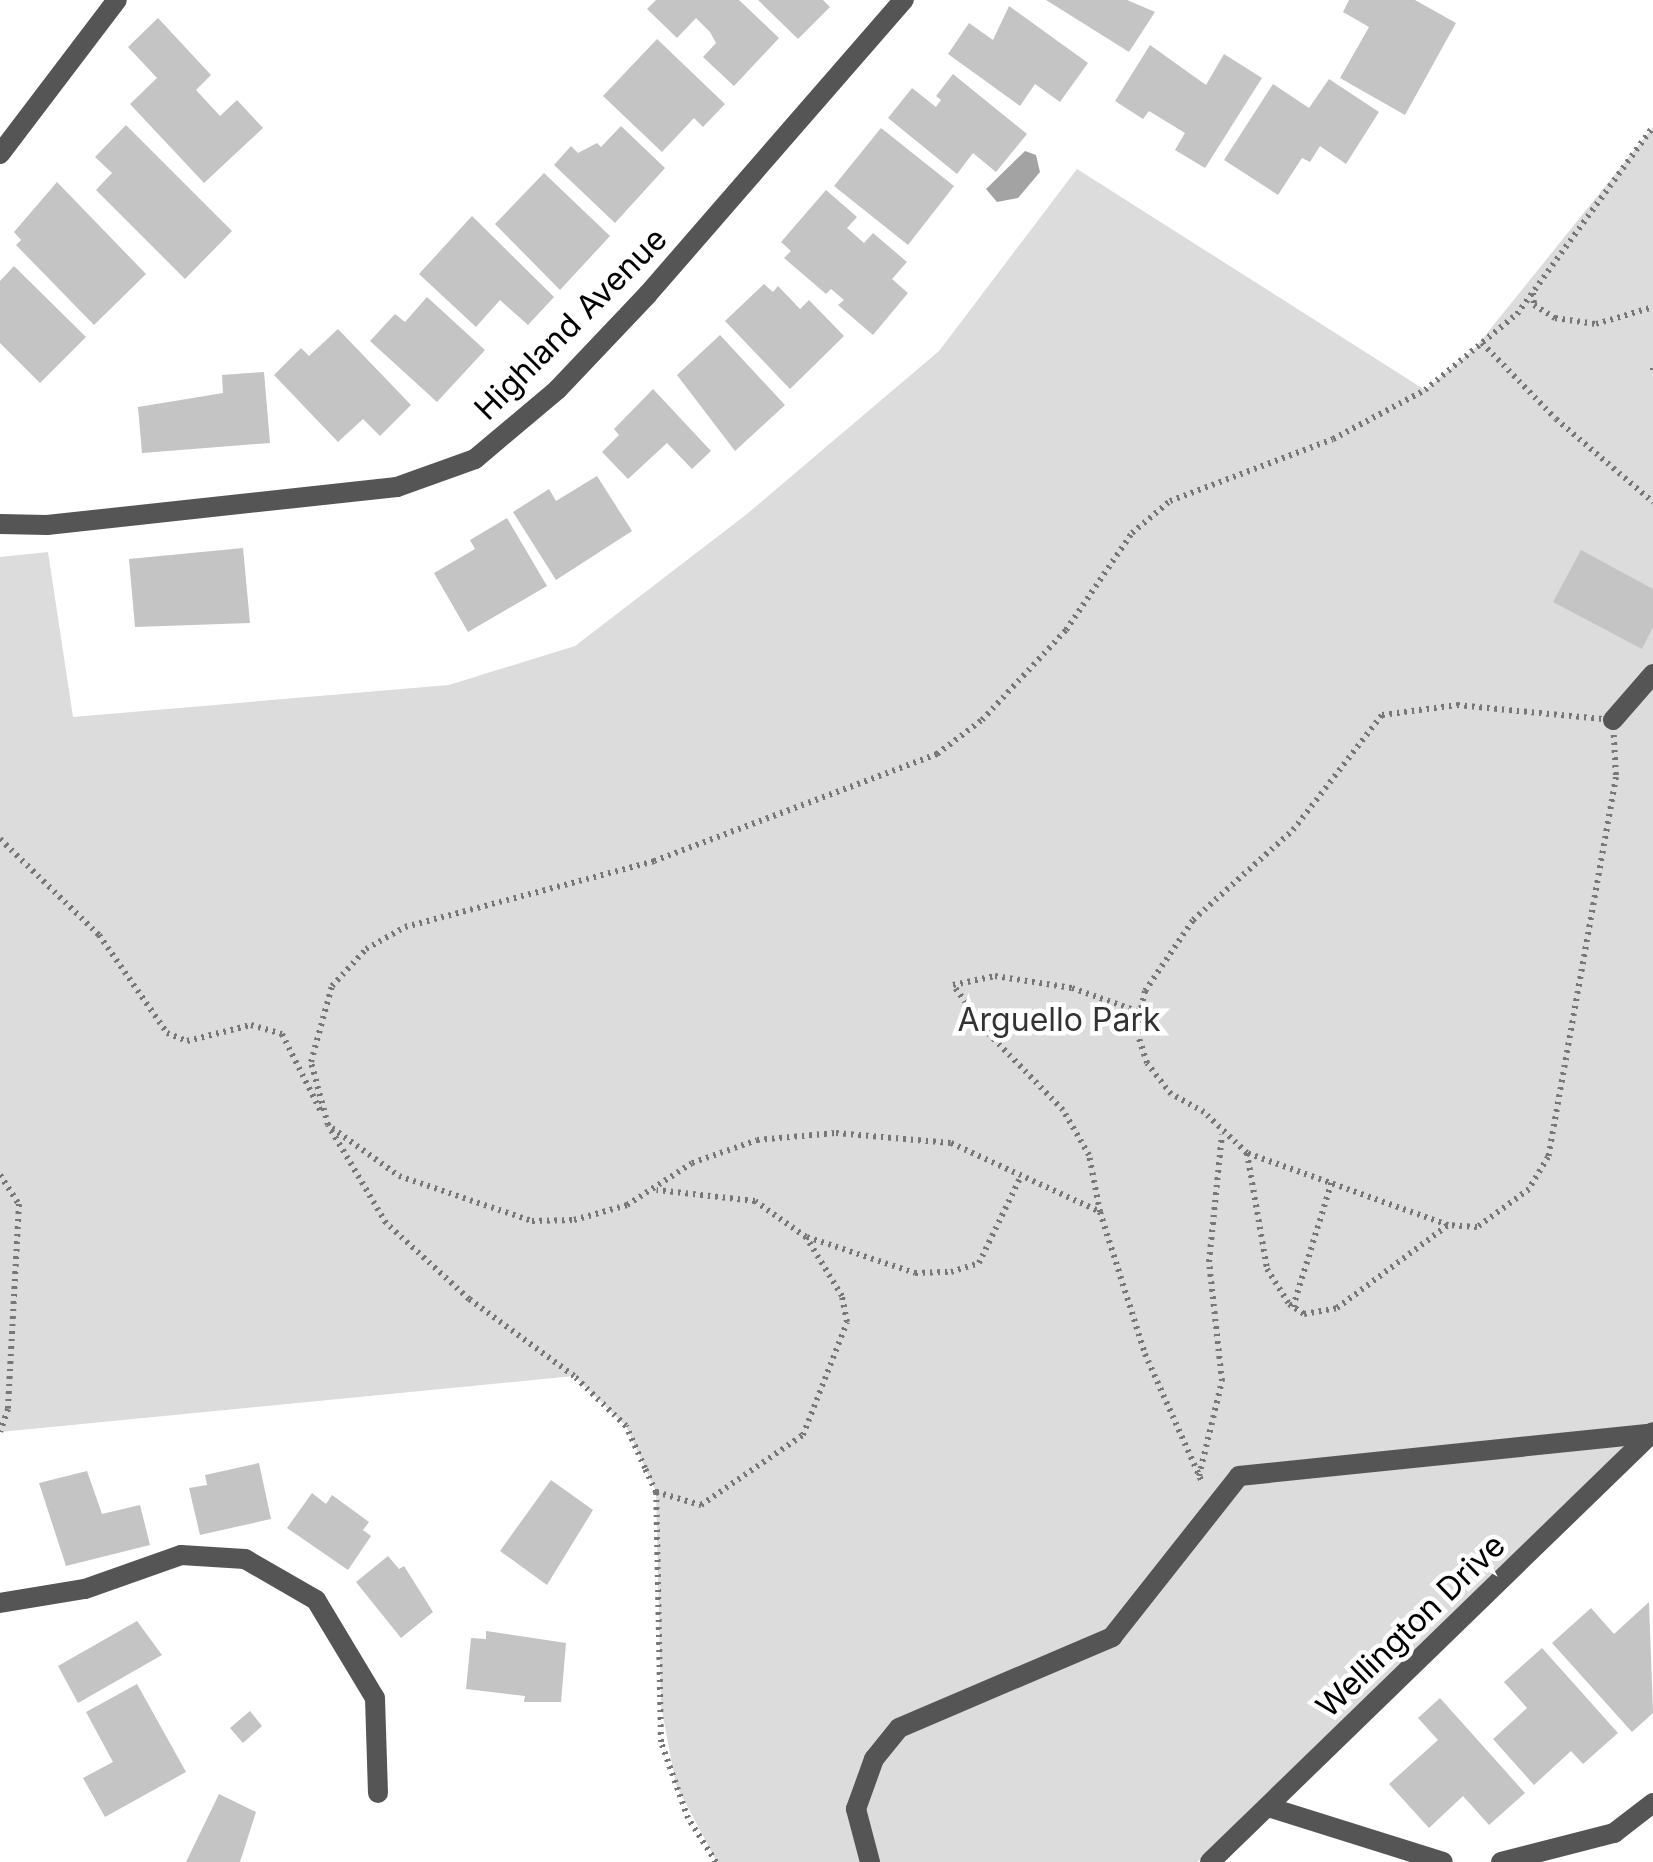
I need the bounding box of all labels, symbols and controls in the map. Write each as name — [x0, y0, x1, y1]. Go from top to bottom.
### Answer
street label: Highland Avenue — [467, 220, 675, 428]
park label: Arguello Park — [958, 1001, 1160, 1039]
street label: Wellington Drive — [1309, 1526, 1513, 1726]

